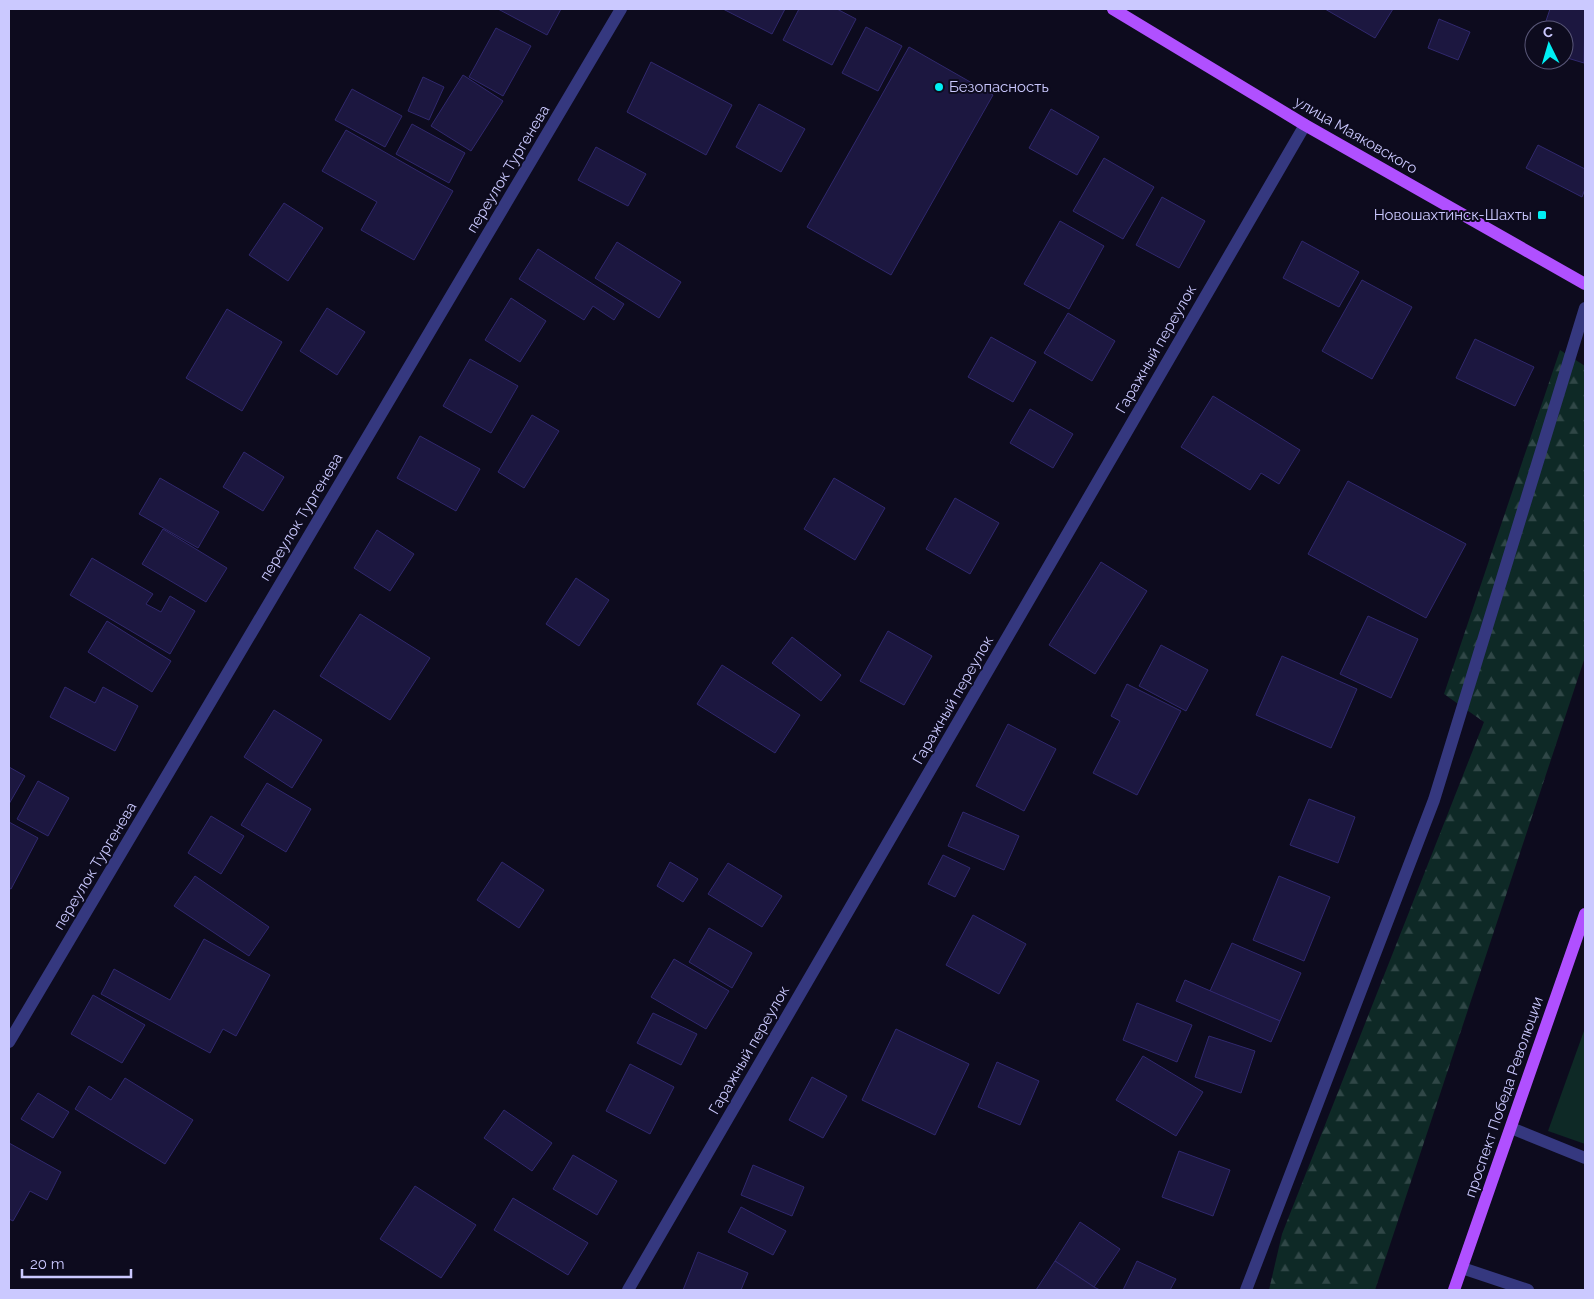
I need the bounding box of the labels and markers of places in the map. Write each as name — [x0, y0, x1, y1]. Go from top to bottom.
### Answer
place label: Безопасность — [949, 78, 1049, 96]
marker: Безопасность — [933, 81, 945, 93]
place label: Новошахтинск-Шахты — [1374, 206, 1532, 224]
marker: Новошахтинск-Шахты — [1536, 209, 1548, 221]

